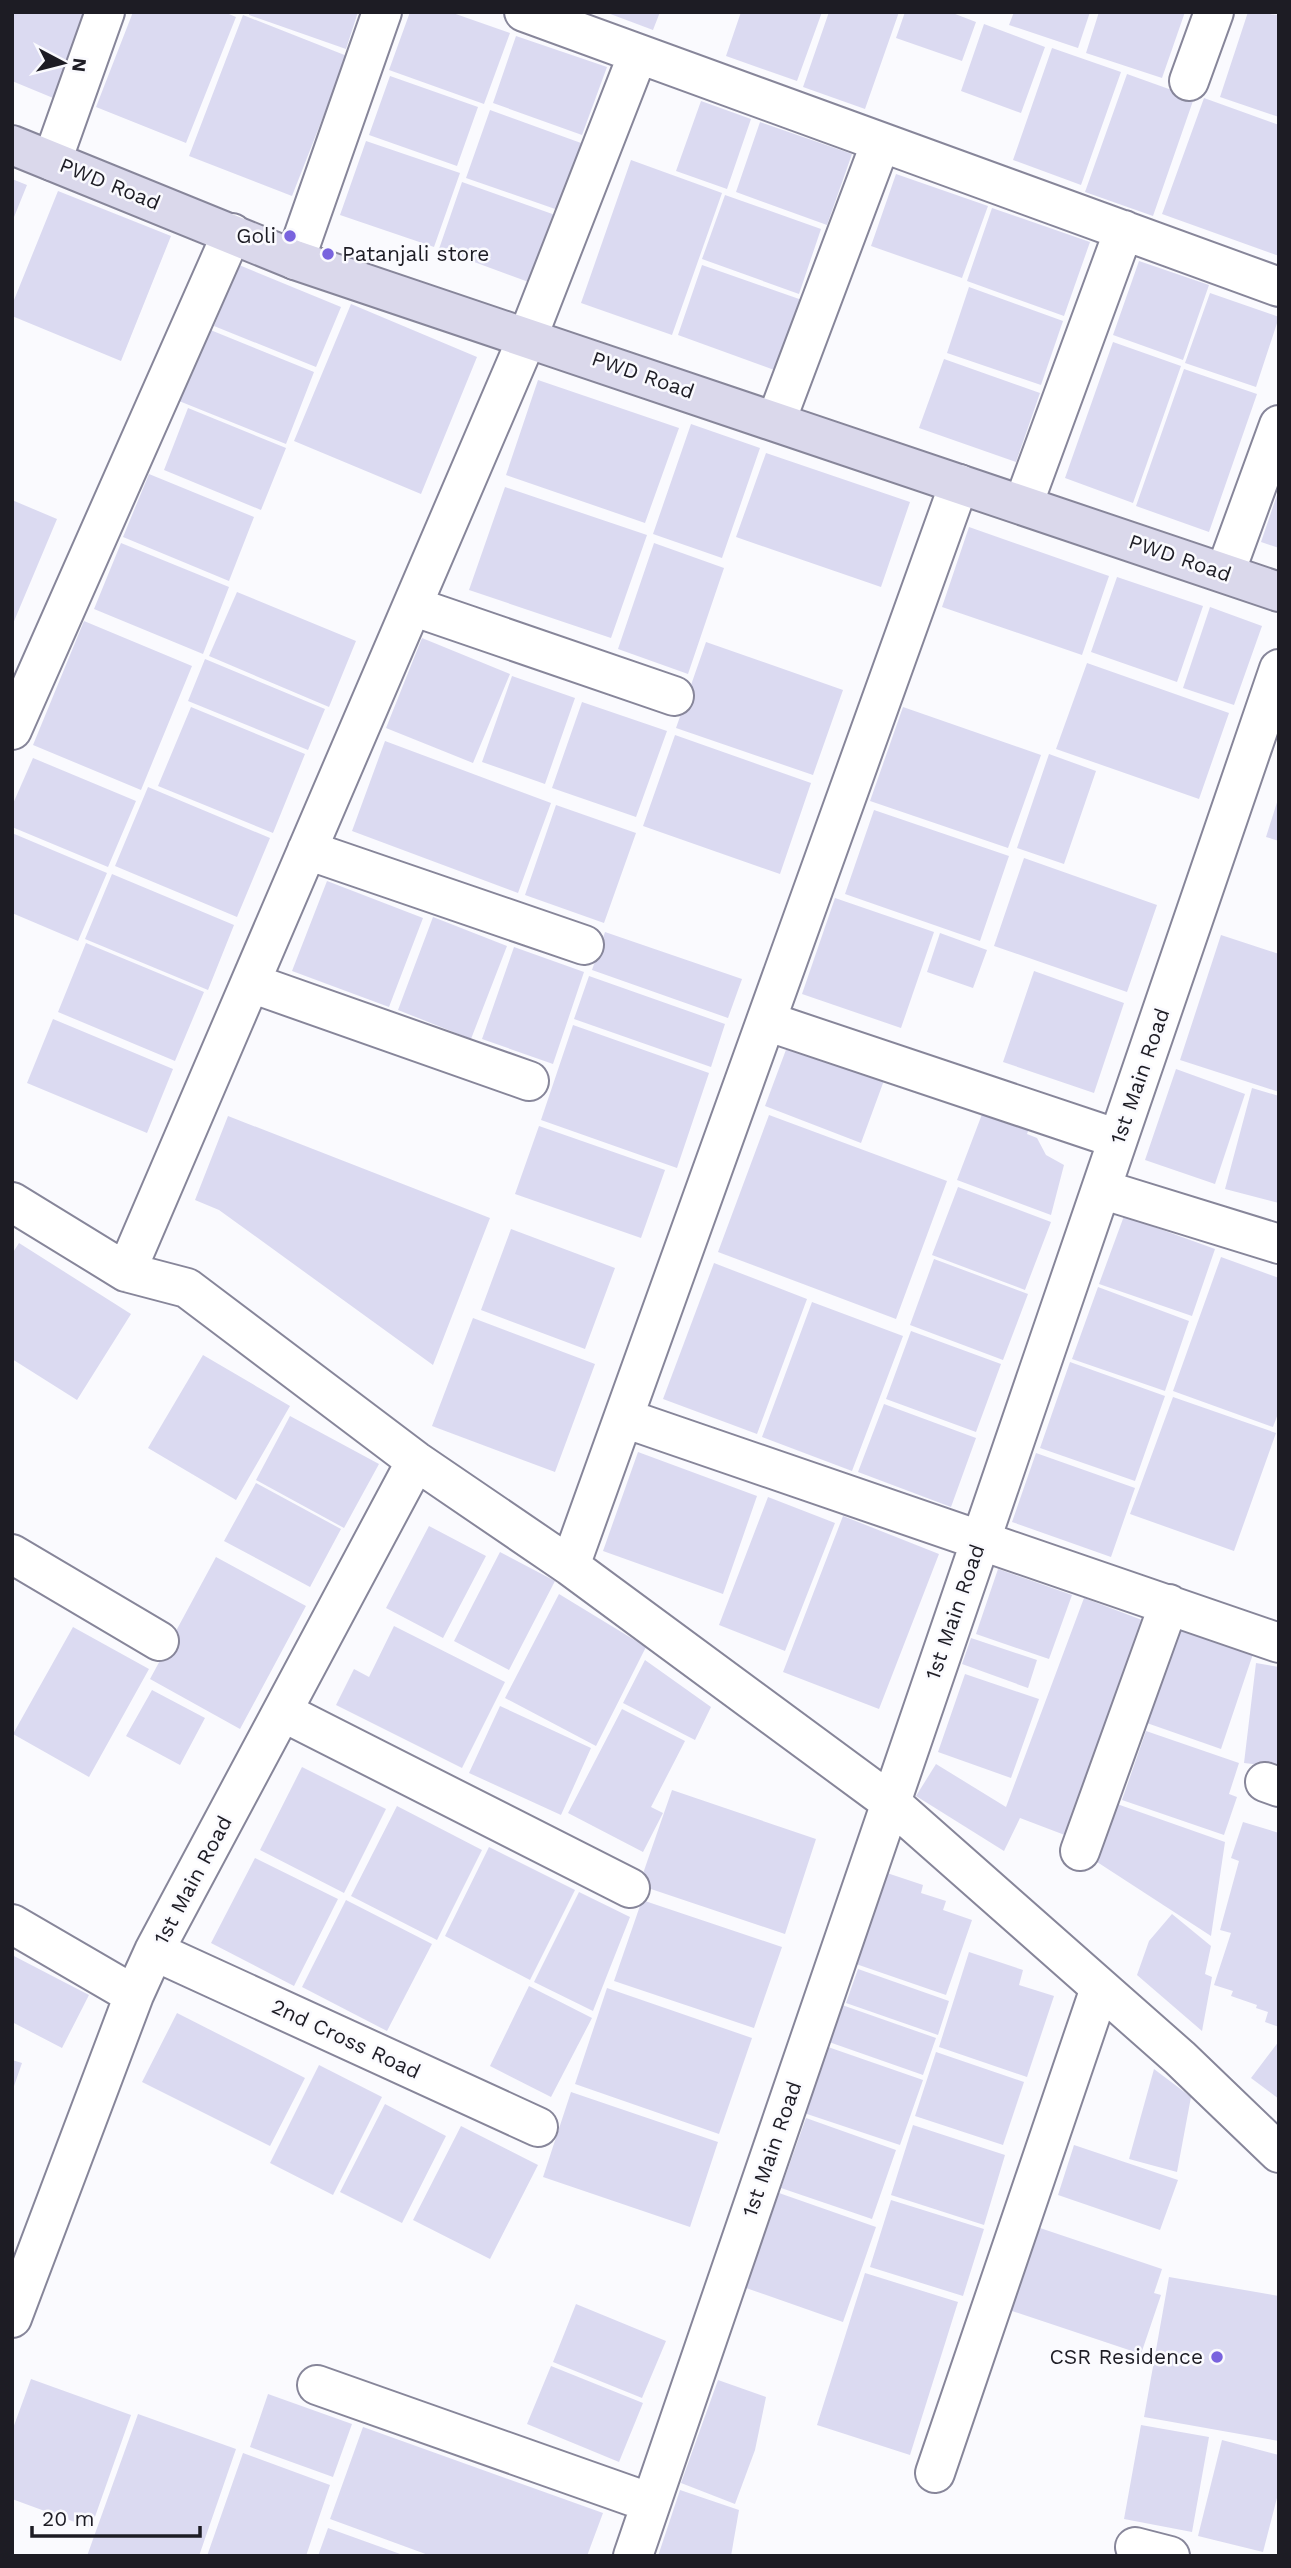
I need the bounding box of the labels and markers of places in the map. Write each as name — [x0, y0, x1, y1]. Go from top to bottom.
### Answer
place label: Goli — [236, 223, 276, 248]
marker: Goli — [282, 228, 298, 244]
place label: Patanjali store — [342, 241, 489, 266]
marker: Patanjali store — [320, 246, 336, 262]
place label: CSR Residence — [1049, 2344, 1203, 2369]
marker: CSR Residence — [1209, 2349, 1225, 2365]

